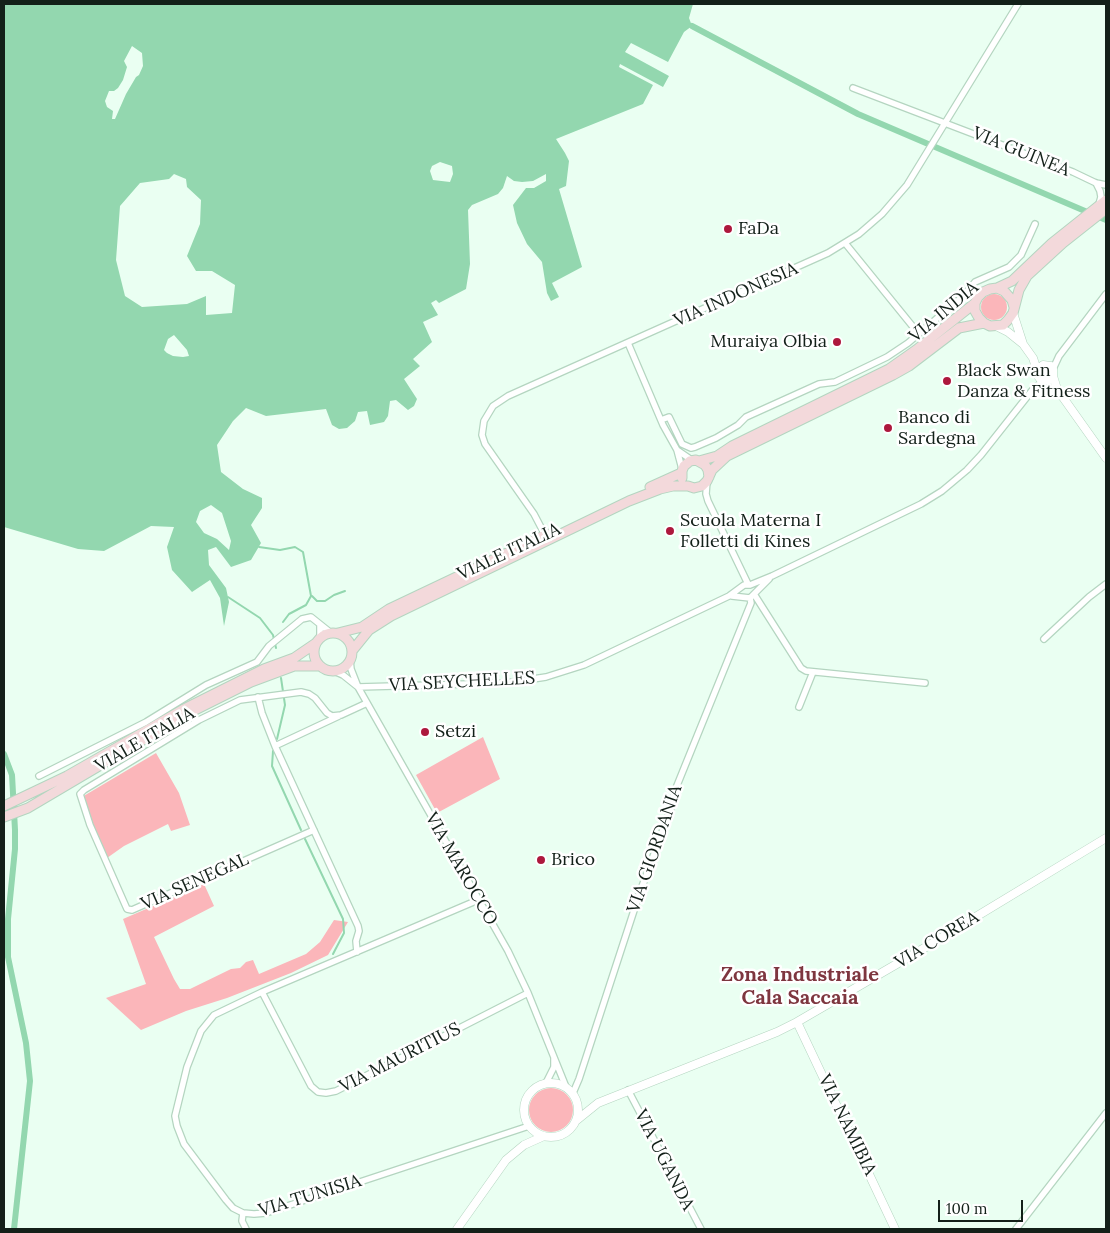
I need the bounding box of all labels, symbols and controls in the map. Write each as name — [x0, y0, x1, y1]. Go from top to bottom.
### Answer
street label: VIA GUINEA — [969, 123, 1073, 181]
place label: FaDa — [738, 218, 779, 240]
marker: FaDa — [722, 223, 734, 235]
street label: VIA INDONESIA — [671, 258, 801, 332]
street label: VIA INDIA — [905, 277, 983, 347]
place label: Muraiya Olbia — [710, 331, 827, 353]
marker: Muraiya Olbia — [831, 336, 843, 348]
place label: Black Swan Danza & Fitness — [957, 360, 1090, 402]
marker: Black Swan Danza & Fitness — [941, 375, 953, 387]
place label: Banco di Sardegna — [898, 407, 976, 449]
marker: Banco di Sardegna — [882, 422, 894, 434]
place label: Scuola Materna I Folletti di Kines — [680, 510, 821, 552]
street label: VIALE ITALIA — [454, 519, 564, 585]
marker: Scuola Materna I Folletti di Kines — [664, 525, 676, 537]
street label: VIA SEYCHELLES — [388, 667, 536, 697]
street label: VIALE ITALIA — [91, 703, 199, 777]
place label: Setzi — [435, 721, 476, 743]
marker: Setzi — [419, 726, 431, 738]
street label: VIA GIORDANIA — [623, 782, 687, 916]
street label: VIA MAROCCO — [420, 809, 502, 929]
street label: VIA SENEGAL — [138, 849, 252, 915]
place label: Brico — [551, 849, 595, 871]
marker: Brico — [535, 854, 547, 866]
street label: VIA COREA — [891, 906, 983, 974]
district label: Zona Industriale Cala Saccaia — [721, 963, 879, 1010]
street label: VIA MAURITIUS — [336, 1018, 464, 1098]
street label: VIA NAMIBIA — [813, 1071, 881, 1179]
street label: VIA UGANDA — [629, 1106, 699, 1214]
street label: VIA TUNISIA — [256, 1170, 364, 1222]
scale bar — [940, 1190, 1025, 1222]
text: 100 m — [946, 1199, 987, 1218]

